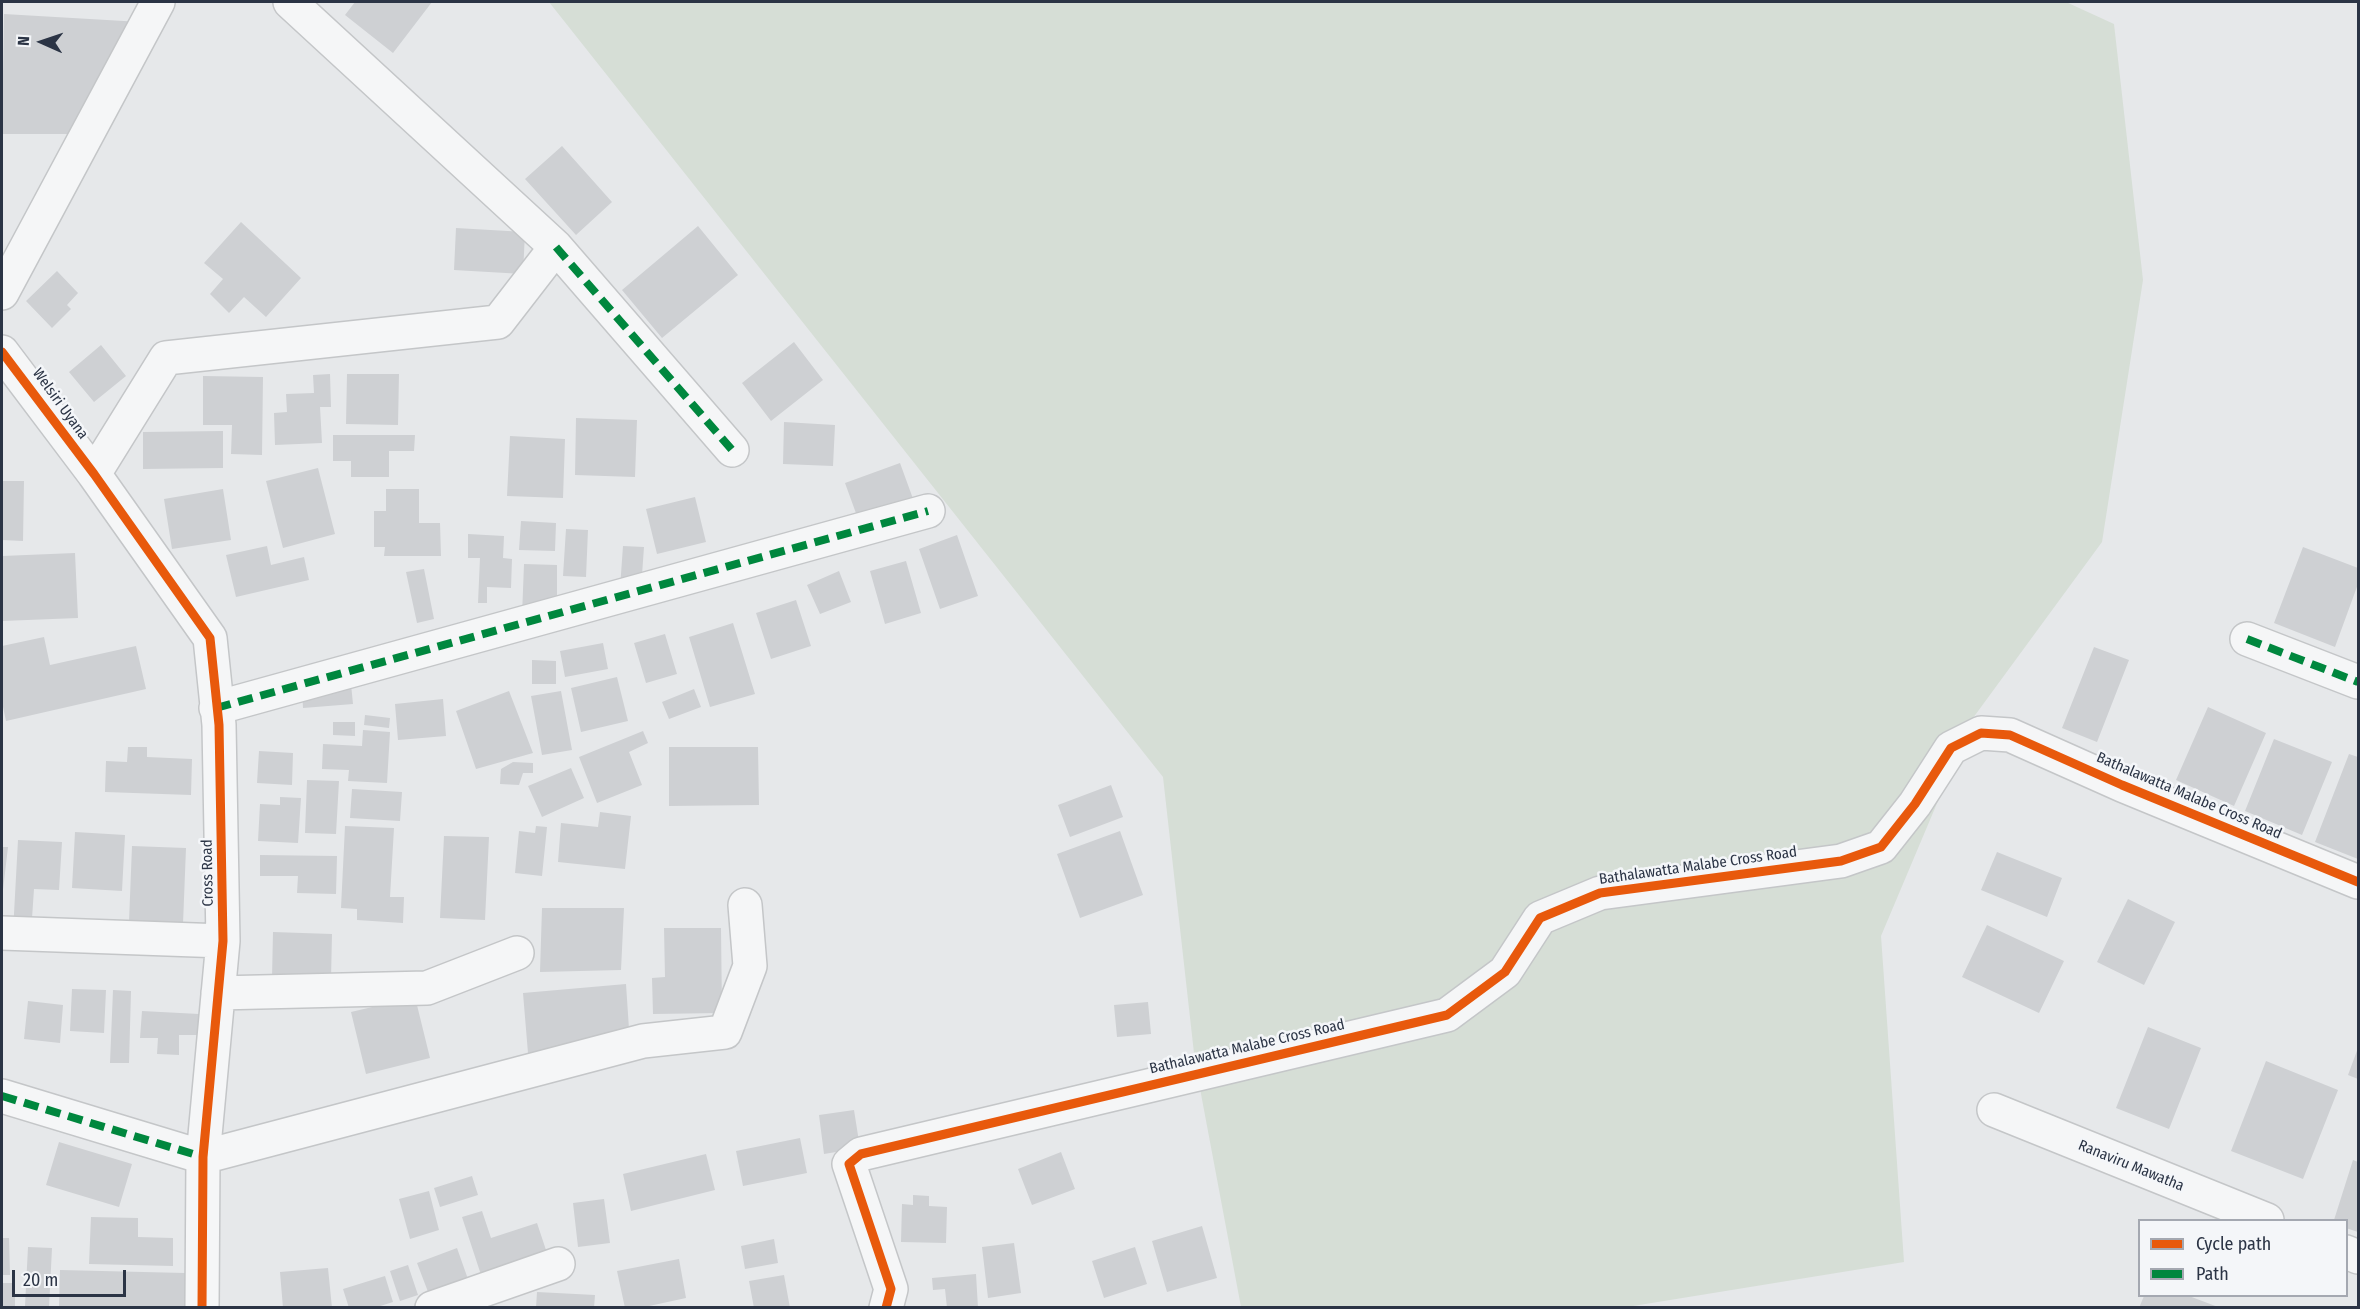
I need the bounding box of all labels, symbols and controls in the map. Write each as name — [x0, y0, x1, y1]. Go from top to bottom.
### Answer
north arrow — [12, 12, 72, 72]
text: N — [14, 36, 33, 46]
street label: Welsiri Uyana — [28, 365, 92, 443]
street label: Bathalawatta Malabe Cross Road — [2094, 749, 2284, 843]
street label: Cross Road — [198, 839, 218, 907]
street label: Bathalawatta Malabe Cross Road — [1598, 843, 1798, 889]
street label: Bathalawatta Malabe Cross Road — [1148, 1016, 1346, 1078]
street label: Ranaviru Mawatha — [2075, 1137, 2187, 1195]
legend — [2138, 1219, 2348, 1297]
text: Cycle path — [2196, 1233, 2271, 1255]
scale bar — [15, 1258, 129, 1296]
text: Path — [2196, 1263, 2229, 1285]
text: 20 m — [23, 1269, 58, 1291]

